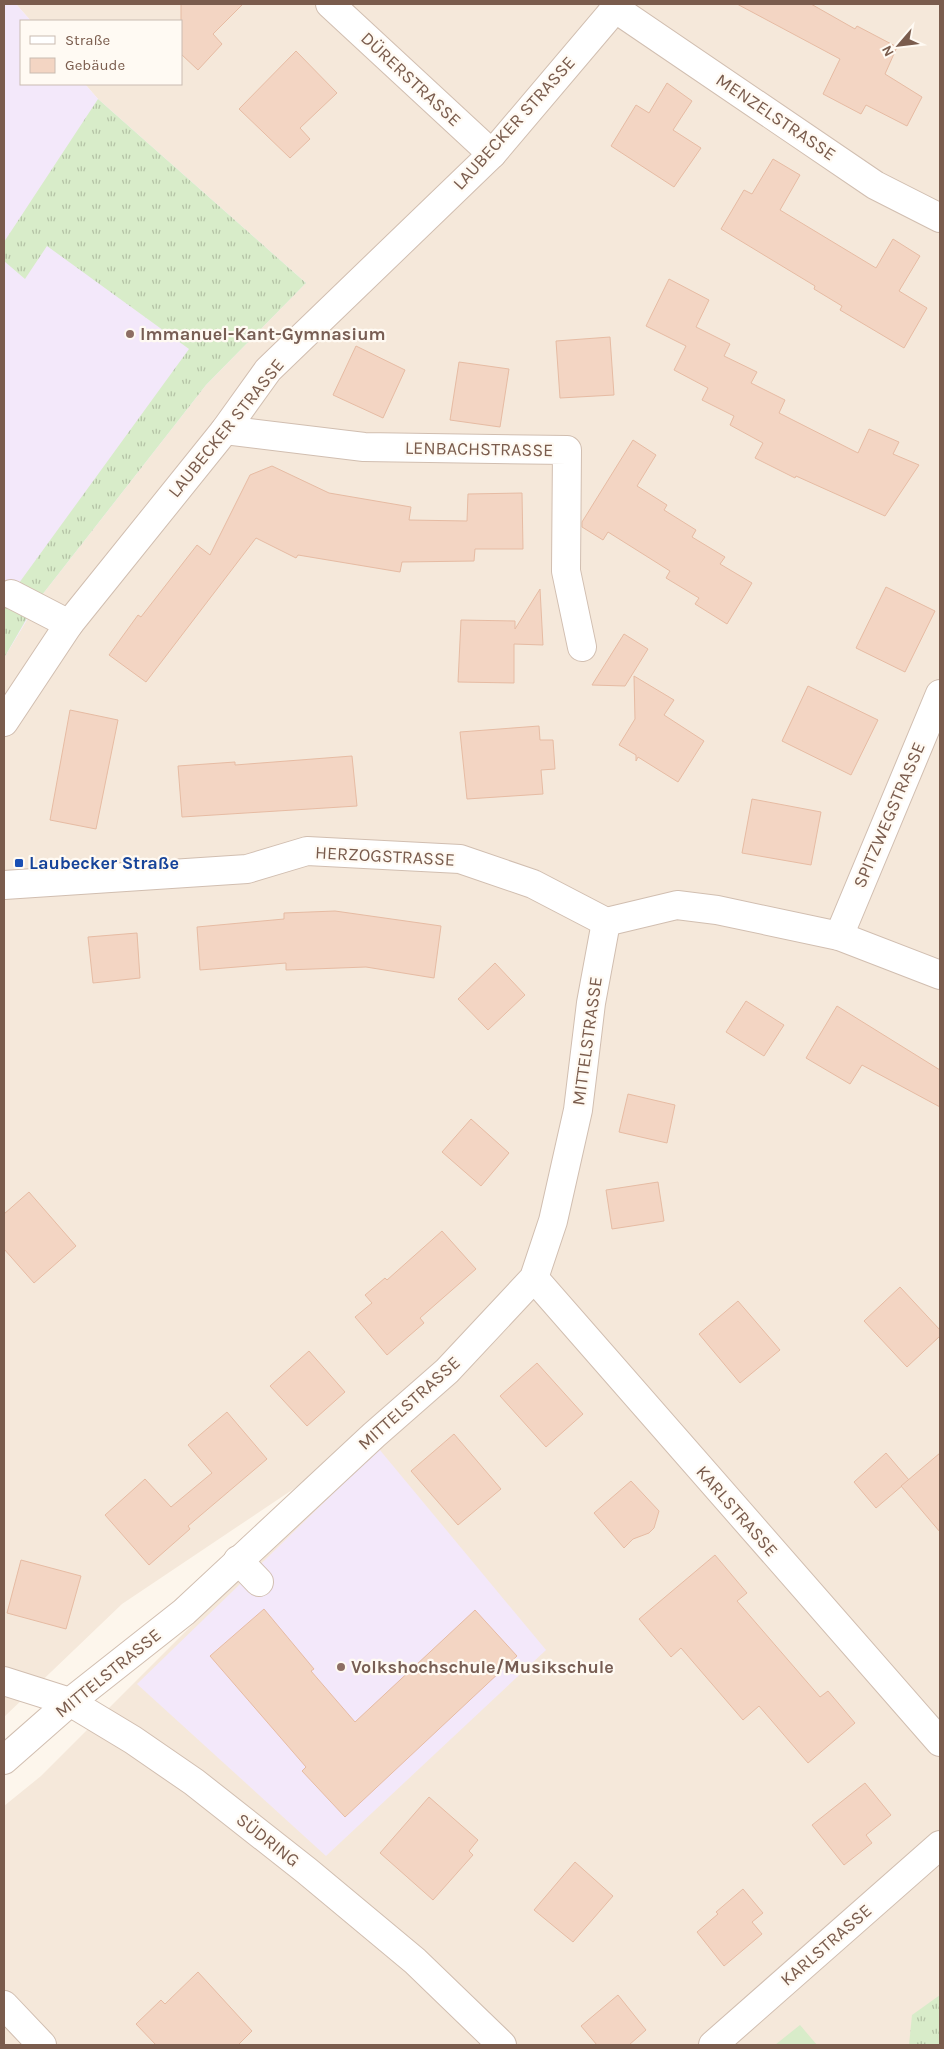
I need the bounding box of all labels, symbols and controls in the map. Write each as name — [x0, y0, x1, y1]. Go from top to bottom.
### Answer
legend — [20, 20, 182, 85]
north arrow — [874, 20, 924, 70]
street label: DÜRERSTRASSE — [356, 27, 466, 131]
text: Straße — [65, 31, 110, 49]
text: N — [878, 42, 898, 59]
street label: LAUBECKER STRASSE — [448, 52, 580, 194]
text: Gebäude — [65, 56, 125, 74]
street label: MENZELSTRASSE — [712, 69, 840, 165]
place label: Immanuel-Kant-Gymnasium — [140, 323, 386, 345]
marker: Immanuel-Kant-Gymnasium — [124, 328, 136, 340]
street label: LAUBECKER STRASSE — [163, 354, 289, 502]
street label: LENBACHSTRASSE — [405, 437, 553, 461]
street label: SPITZWEGSTRASSE — [848, 739, 930, 891]
street label: HERZOGSTRASSE — [314, 841, 456, 871]
place label: Laubecker Straße — [29, 852, 179, 874]
marker: Laubecker Straße — [13, 857, 25, 869]
street label: MITTELSTRASSE — [567, 975, 607, 1107]
street label: MITTELSTRASSE — [353, 1351, 465, 1455]
street label: KARLSTRASSE — [691, 1461, 783, 1561]
street label: MITTELSTRASSE — [51, 1624, 165, 1722]
place label: Volkshochschule/Musikschule — [351, 1656, 614, 1678]
marker: Volkshochschule/Musikschule — [335, 1661, 347, 1673]
street label: SÜDRING — [232, 1808, 304, 1872]
street label: KARLSTRASSE — [776, 1899, 876, 1991]

